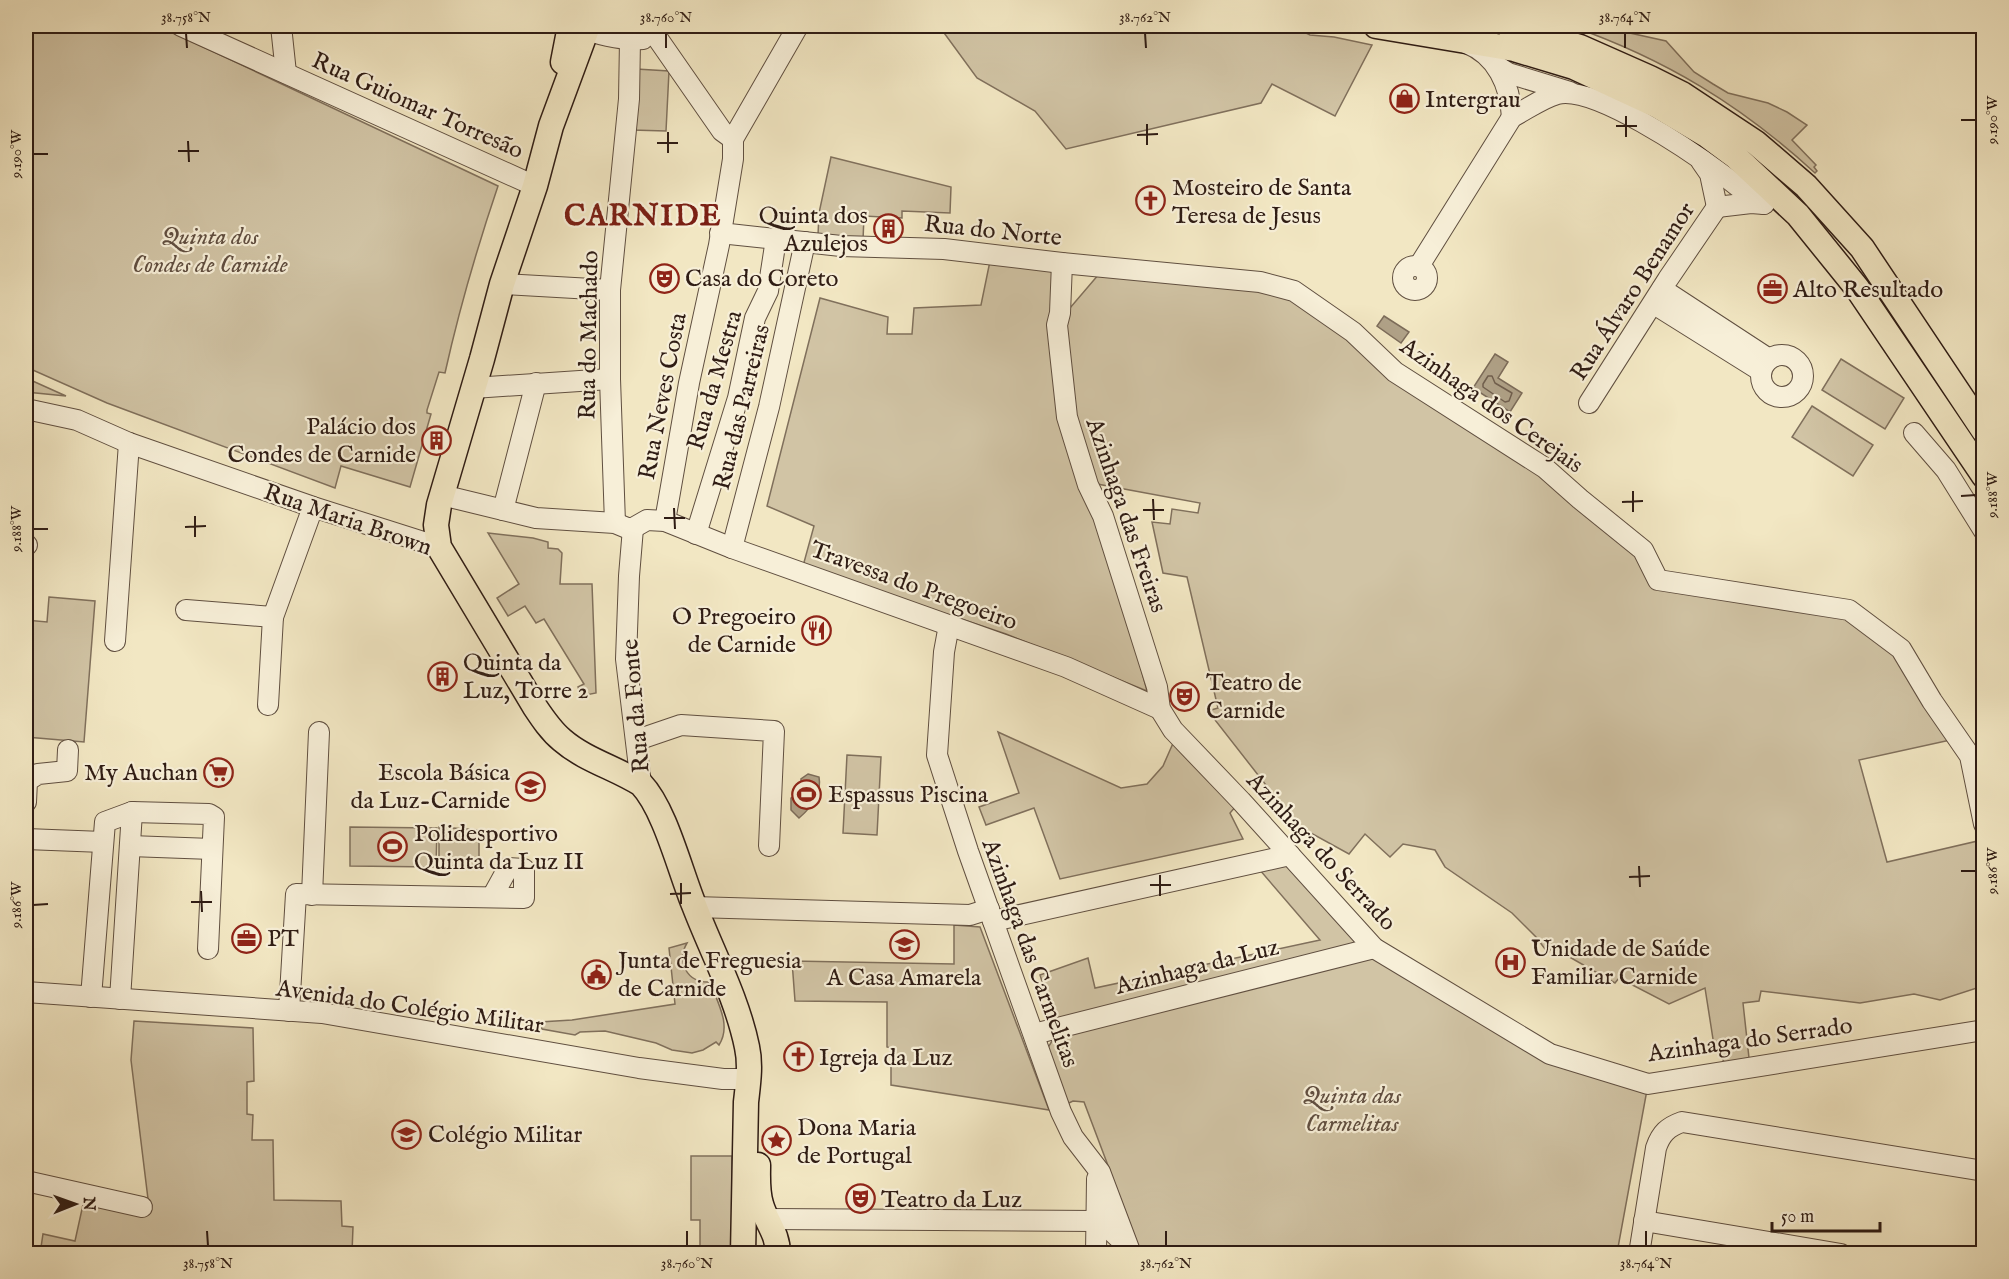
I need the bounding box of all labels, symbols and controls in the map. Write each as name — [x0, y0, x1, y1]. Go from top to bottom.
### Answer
text: 38.758°N — [161, 8, 211, 27]
text: 38.760°N — [640, 8, 692, 27]
text: 38.762°N — [1119, 8, 1171, 27]
text: 38.764°N — [1599, 8, 1651, 27]
street label: Rua Guiomar Torresão — [307, 46, 528, 167]
shop icon: Intergrau — [1388, 83, 1420, 115]
place label: Intergrau — [1425, 85, 1521, 116]
text: 9.190°W — [1983, 95, 2002, 145]
text: 9.190°W — [7, 129, 26, 179]
place label: Mosteiro de Santa Teresa de Jesus — [1172, 173, 1352, 232]
church icon: Mosteiro de Santa Teresa de Jesus — [1135, 185, 1167, 217]
street label: Rua Álvaro Benamor — [1564, 197, 1703, 387]
district label: CARNIDE — [564, 198, 722, 236]
place label: Quinta dos Azulejos — [759, 201, 868, 260]
street label: Rua do Norte — [923, 209, 1063, 254]
building icon: Quinta dos Azulejos — [873, 213, 905, 245]
park label: Quinta dos Condes de Carnide — [132, 222, 288, 281]
street label: Rua do Machado — [573, 250, 606, 420]
theatre icon: Casa do Coreto — [648, 262, 680, 294]
place label: Casa do Coreto — [685, 264, 839, 295]
office icon: Alto Resultado — [1756, 273, 1788, 305]
place label: Alto Resultado — [1792, 275, 1943, 306]
street label: Rua da Mestra — [681, 306, 750, 454]
street label: Rua Neves Costa — [632, 309, 695, 483]
street label: Rua das Parreiras — [707, 321, 778, 494]
street label: Azinhaga dos Cerejais — [1393, 331, 1589, 481]
place label: Palácio dos Condes de Carnide — [227, 412, 416, 471]
street label: Azinhaga das Freiras — [1077, 413, 1173, 617]
building icon: Palácio dos Condes de Carnide — [421, 424, 453, 456]
text: 9.188°W — [1983, 471, 2002, 519]
street label: Rua Maria Brown — [259, 477, 436, 564]
text: 9.188°W — [7, 505, 26, 553]
street label: Travessa do Pregoeiro — [806, 535, 1021, 638]
place label: O Pregoeiro de Carnide — [672, 602, 796, 661]
restaurant icon: O Pregoeiro de Carnide — [801, 614, 833, 646]
street label: Rua da Fonte — [615, 638, 658, 774]
place label: Quinta da Luz, Torre 2 — [463, 648, 589, 707]
building icon: Quinta da Luz, Torre 2 — [426, 660, 458, 692]
place label: Teatro de Carnide — [1206, 668, 1302, 727]
theatre icon: Teatro de Carnide — [1169, 680, 1201, 712]
supermarket icon: My Auchan — [203, 756, 235, 788]
place label: My Auchan — [84, 758, 198, 789]
place label: Escola Básica da Luz-Carnide — [351, 758, 511, 817]
street label: Azinhaga do Serrado — [1239, 765, 1403, 938]
school or university icon: Escola Básica da Luz-Carnide — [515, 770, 547, 802]
sports icon: Espassus Piscina — [791, 778, 823, 810]
place label: Espassus Piscina — [828, 780, 989, 811]
place label: Polidesportivo Quinta da Luz II — [414, 819, 584, 878]
sports icon: Polidesportivo Quinta da Luz II — [377, 831, 409, 863]
street label: Azinhaga das Carmelitas — [973, 834, 1085, 1072]
text: 9.186°W — [1983, 847, 2002, 895]
text: 9.186°W — [7, 881, 26, 929]
office icon: PT — [230, 922, 262, 954]
place label: PT — [267, 924, 299, 955]
school or university icon: A Casa Amarela — [888, 928, 920, 960]
street label: Azinhaga da Luz — [1111, 932, 1282, 1003]
place label: Unidade de Saúde Familiar Carnide — [1531, 934, 1710, 993]
place label: Junta de Freguesia de Carnide — [615, 946, 802, 1005]
hospital icon: Unidade de Saúde Familiar Carnide — [1494, 946, 1526, 978]
public building icon: Junta de Freguesia de Carnide — [581, 958, 613, 990]
place label: A Casa Amarela — [826, 963, 982, 994]
street label: Avenida do Colégio Militar — [273, 973, 546, 1042]
street label: Azinhaga do Serrado — [1645, 1011, 1855, 1070]
church icon: Igreja da Luz — [782, 1041, 814, 1073]
place label: Igreja da Luz — [819, 1043, 953, 1074]
park label: Quinta das Carmelitas — [1303, 1081, 1402, 1140]
place label: Dona Maria de Portugal — [797, 1113, 917, 1172]
school or university icon: Colégio Militar — [391, 1118, 423, 1150]
place label: Colégio Militar — [428, 1120, 582, 1151]
place icon: Dona Maria de Portugal — [760, 1125, 792, 1157]
north arrow — [45, 1174, 105, 1234]
theatre icon: Teatro da Luz — [844, 1183, 876, 1215]
place label: Teatro da Luz — [881, 1185, 1022, 1216]
scale bar — [1772, 1195, 1880, 1233]
text: N — [78, 1196, 98, 1211]
text: 50 m — [1781, 1206, 1814, 1229]
text: 38.758°N — [183, 1254, 233, 1273]
text: 38.760°N — [661, 1254, 713, 1273]
text: 38.762°N — [1140, 1254, 1192, 1273]
text: 38.764°N — [1620, 1254, 1672, 1273]

